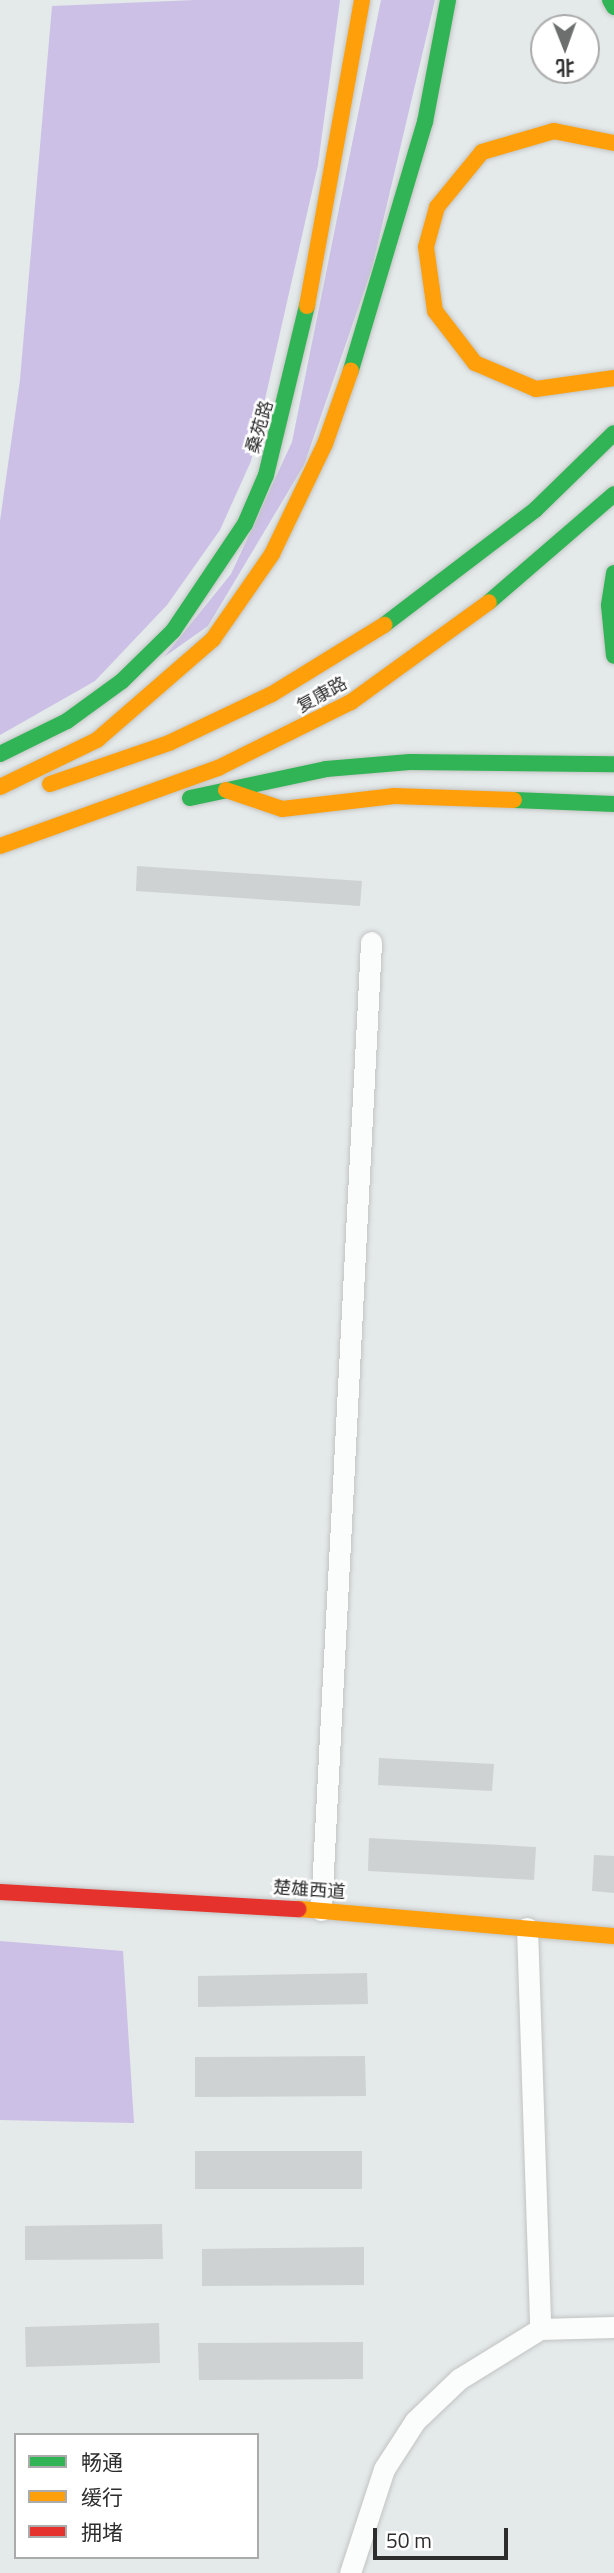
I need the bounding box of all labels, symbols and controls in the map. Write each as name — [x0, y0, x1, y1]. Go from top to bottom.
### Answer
north arrow — [530, 14, 600, 84]
text: 北 — [556, 54, 575, 83]
street label: 桑苑路 — [242, 398, 278, 456]
street label: 复康路 — [293, 672, 351, 718]
street label: 楚雄西道 — [272, 1877, 346, 1903]
legend — [14, 2433, 259, 2559]
text: 畅通 — [81, 2446, 123, 2478]
text: 缓行 — [81, 2481, 123, 2513]
scale bar — [376, 2514, 511, 2558]
text: 拥堵 — [81, 2516, 123, 2548]
text: 50 m — [386, 2524, 432, 2556]

